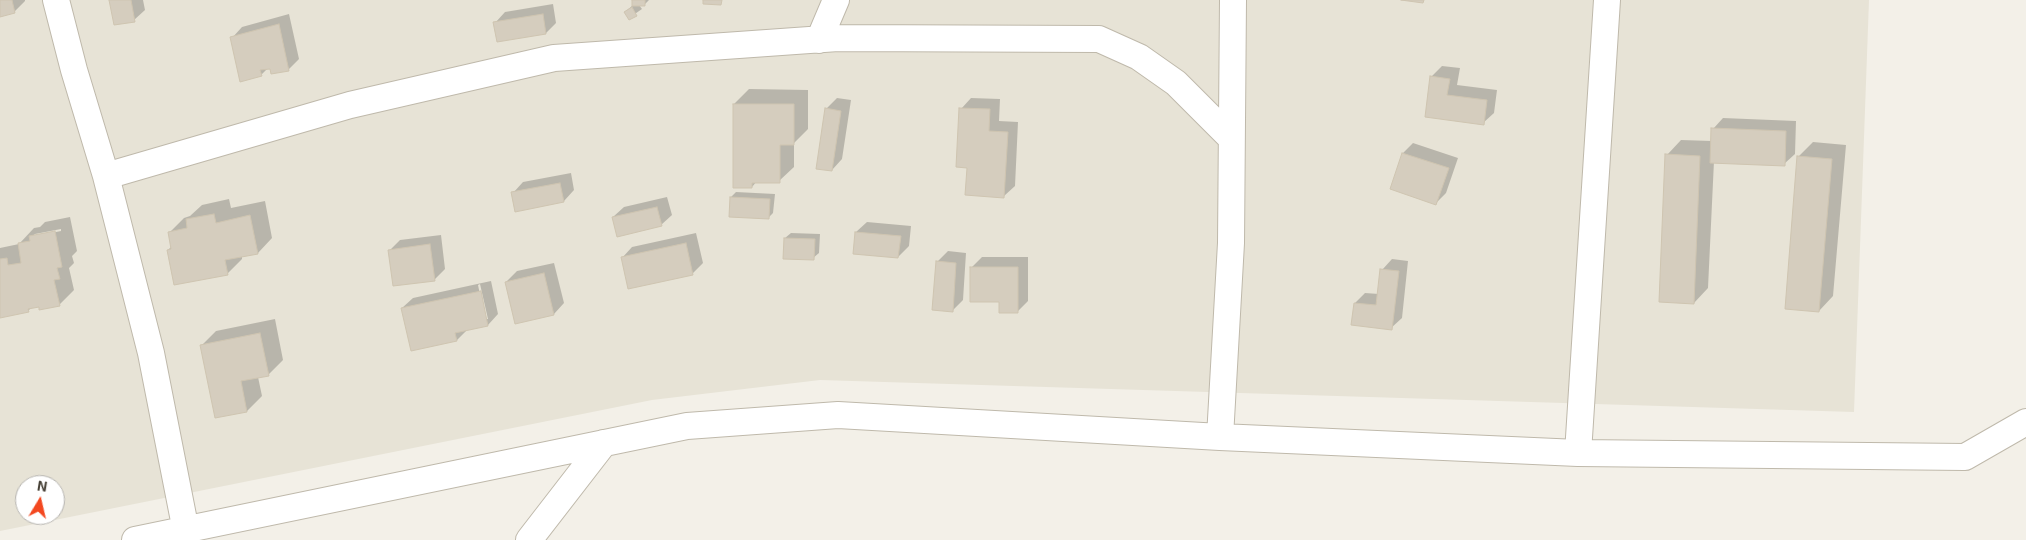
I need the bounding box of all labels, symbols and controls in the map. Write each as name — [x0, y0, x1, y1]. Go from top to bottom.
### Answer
north arrow — [15, 475, 65, 525]
text: N — [36, 476, 49, 495]

